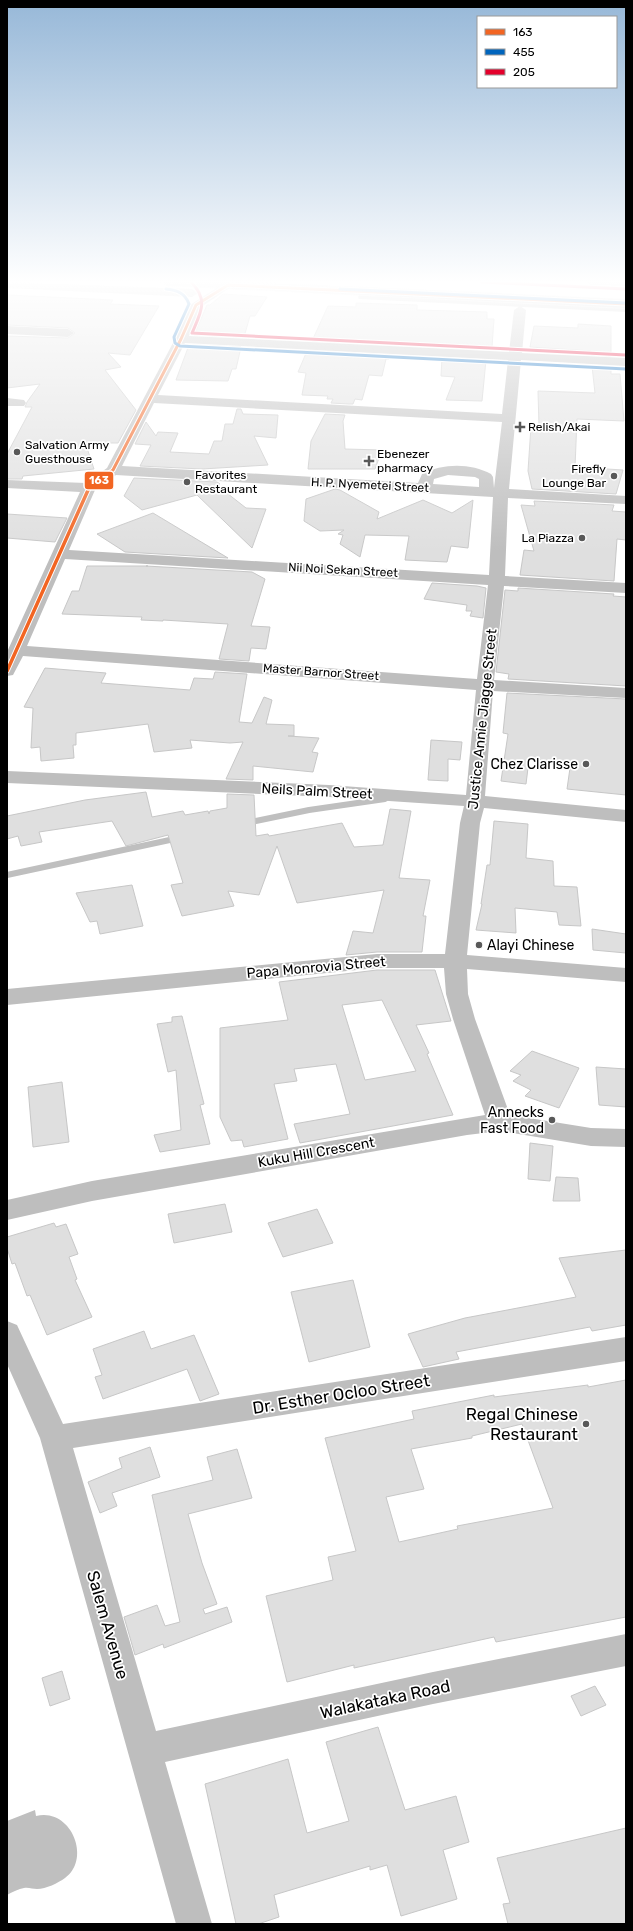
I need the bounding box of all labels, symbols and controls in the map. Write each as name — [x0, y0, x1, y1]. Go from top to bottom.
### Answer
legend — [477, 16, 617, 88]
text: 163 — [513, 25, 533, 39]
text: 455 — [513, 45, 535, 59]
text: 205 — [513, 65, 535, 79]
place label: Relish/Akai — [528, 420, 590, 434]
marker: Relish/Akai — [515, 422, 525, 432]
place label: Salvation Army Guesthouse — [25, 438, 109, 466]
marker: Salvation Army Guesthouse — [12, 447, 22, 457]
place label: Ebenezer pharmacy — [377, 447, 433, 475]
marker: Ebenezer pharmacy — [364, 456, 374, 466]
place label: Firefly Lounge Bar — [542, 462, 606, 490]
place label: Favorites Restaurant — [195, 468, 257, 496]
line badge: 163 — [84, 471, 114, 490]
marker: Firefly Lounge Bar — [609, 471, 619, 481]
text: 163 — [89, 474, 109, 487]
street label: H. P. Nyemetei Street — [311, 475, 430, 495]
marker: Favorites Restaurant — [182, 477, 192, 487]
place label: La Piazza — [522, 531, 574, 545]
marker: La Piazza — [577, 533, 587, 543]
street label: Nii Noi Sekan Street — [288, 560, 399, 580]
street label: Justice Annie Jiagge Street — [465, 627, 500, 810]
street label: Master Barnor Street — [263, 661, 380, 683]
place label: Chez Clarisse — [490, 756, 578, 773]
marker: Chez Clarisse — [581, 759, 591, 769]
street label: Neils Palm Street — [261, 780, 373, 803]
place label: Alayi Chinese — [487, 937, 575, 954]
marker: Alayi Chinese — [474, 940, 484, 950]
street label: Papa Monrovia Street — [246, 953, 387, 982]
place label: Annecks Fast Food — [480, 1104, 544, 1137]
marker: Annecks Fast Food — [547, 1115, 557, 1125]
street label: Kuku Hill Crescent — [256, 1134, 376, 1171]
street label: Dr. Esther Ocloo Street — [251, 1370, 431, 1418]
place label: Regal Chinese Restaurant — [466, 1404, 578, 1444]
marker: Regal Chinese Restaurant — [581, 1419, 591, 1429]
street label: Salem Avenue — [83, 1568, 133, 1682]
street label: Walakataka Road — [318, 1675, 452, 1723]

